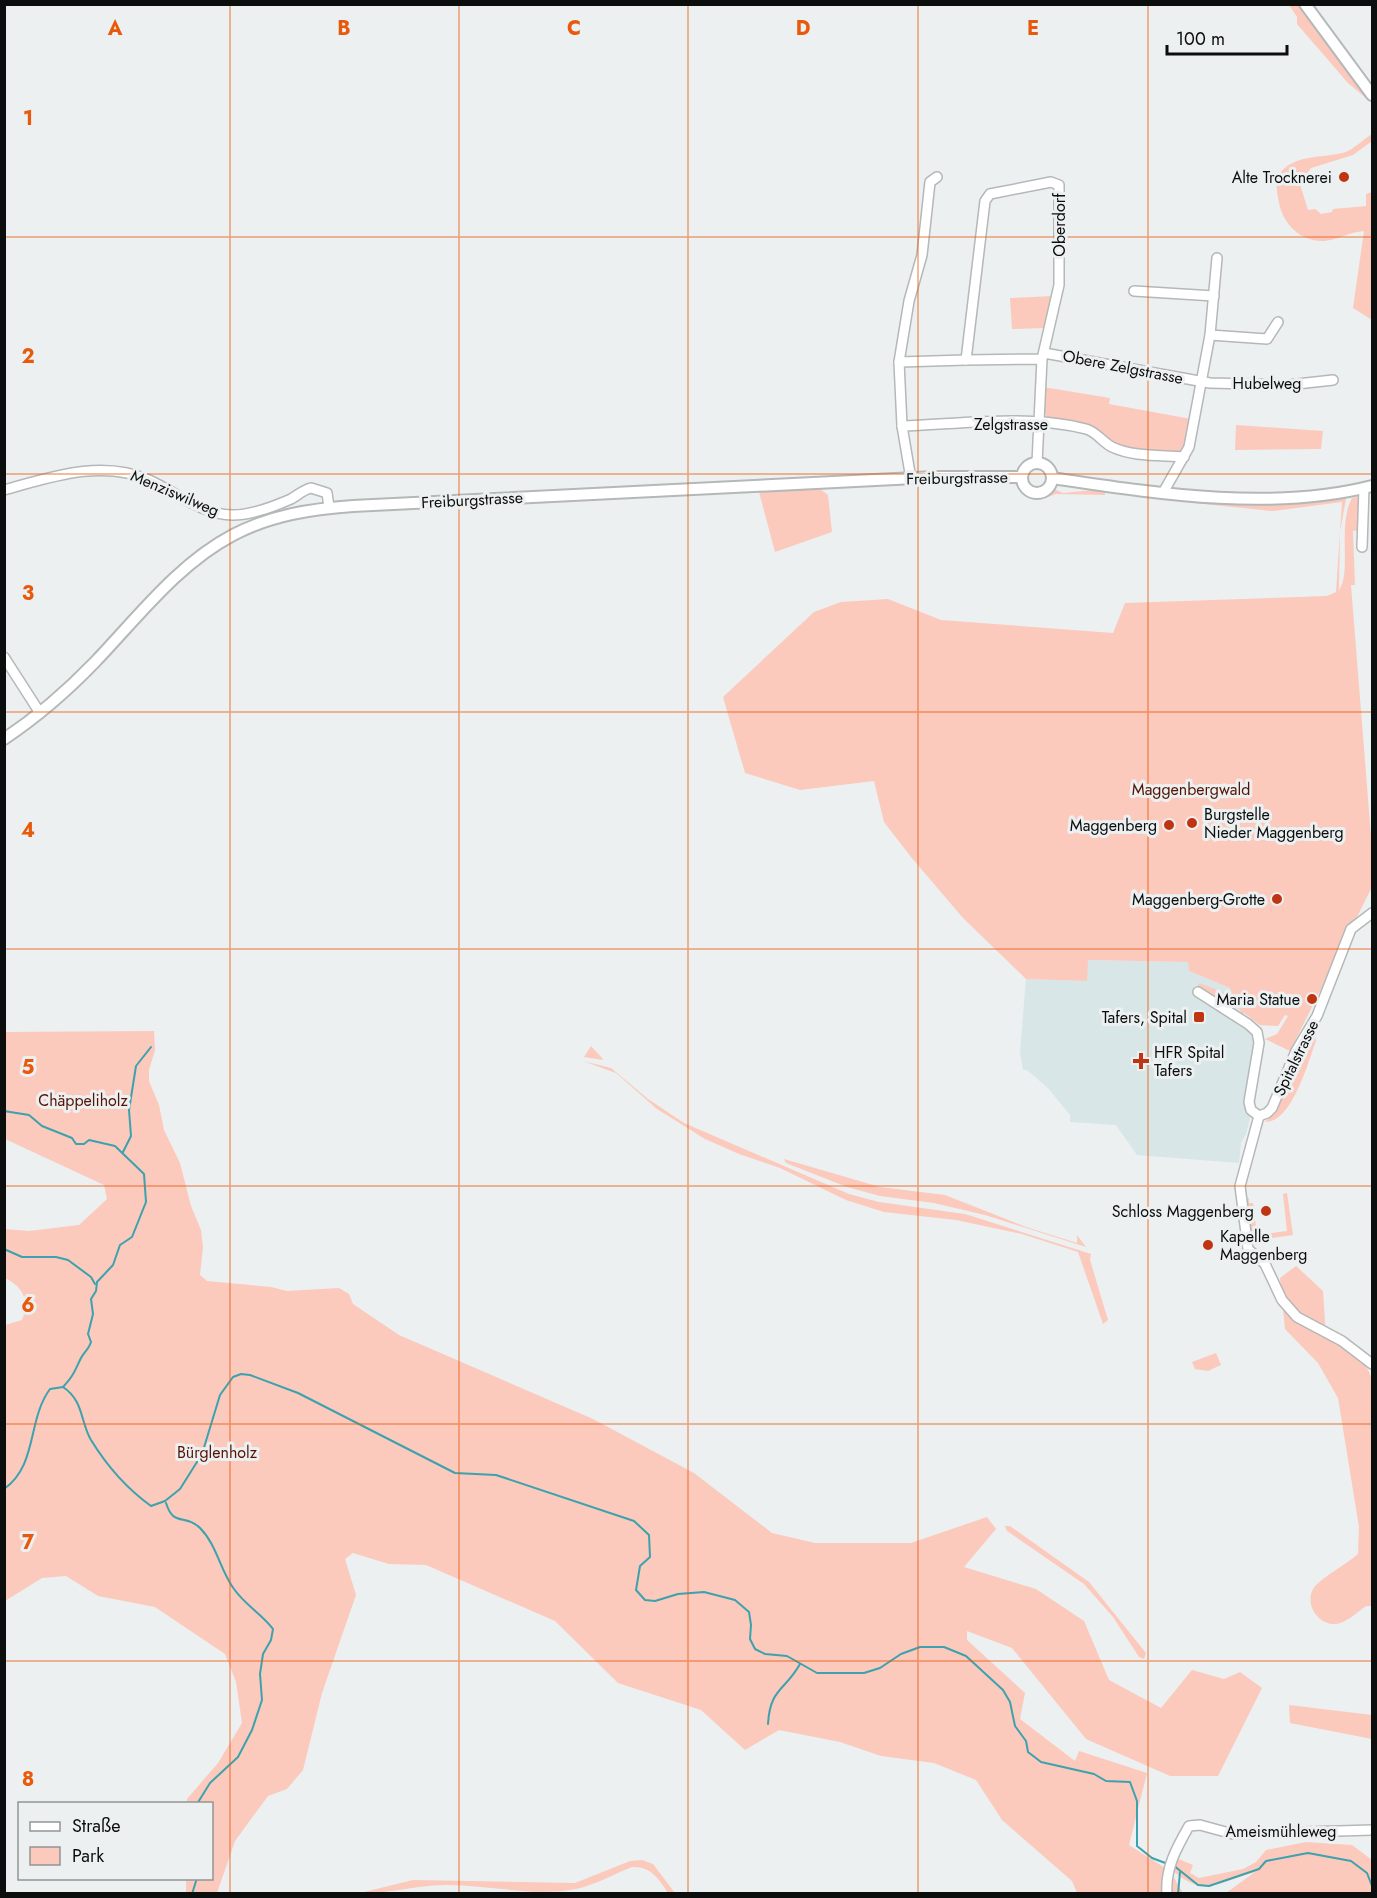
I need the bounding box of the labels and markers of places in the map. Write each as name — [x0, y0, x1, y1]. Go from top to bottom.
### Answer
place label: Alte Trocknerei — [1232, 166, 1332, 189]
marker: Alte Trocknerei — [1337, 170, 1351, 184]
place label: Burgstelle Nieder Maggenberg — [1204, 803, 1344, 844]
place label: Maggenberg — [1070, 814, 1157, 837]
marker: Burgstelle Nieder Maggenberg — [1185, 816, 1199, 830]
marker: Maggenberg — [1162, 818, 1176, 832]
place label: Maggenberg-Grotte — [1132, 888, 1265, 911]
marker: Maggenberg-Grotte — [1270, 892, 1284, 906]
place label: Maria Statue — [1216, 988, 1300, 1011]
marker: Maria Statue — [1305, 992, 1319, 1006]
place label: Tafers, Spital — [1102, 1006, 1187, 1029]
marker: Tafers, Spital — [1192, 1010, 1206, 1024]
place label: HFR Spital Tafers — [1154, 1041, 1224, 1082]
marker: HFR Spital Tafers — [1132, 1052, 1150, 1070]
place label: Schloss Maggenberg — [1112, 1200, 1254, 1223]
marker: Schloss Maggenberg — [1259, 1204, 1273, 1218]
place label: Kapelle Maggenberg — [1220, 1225, 1307, 1266]
marker: Kapelle Maggenberg — [1201, 1238, 1215, 1252]

